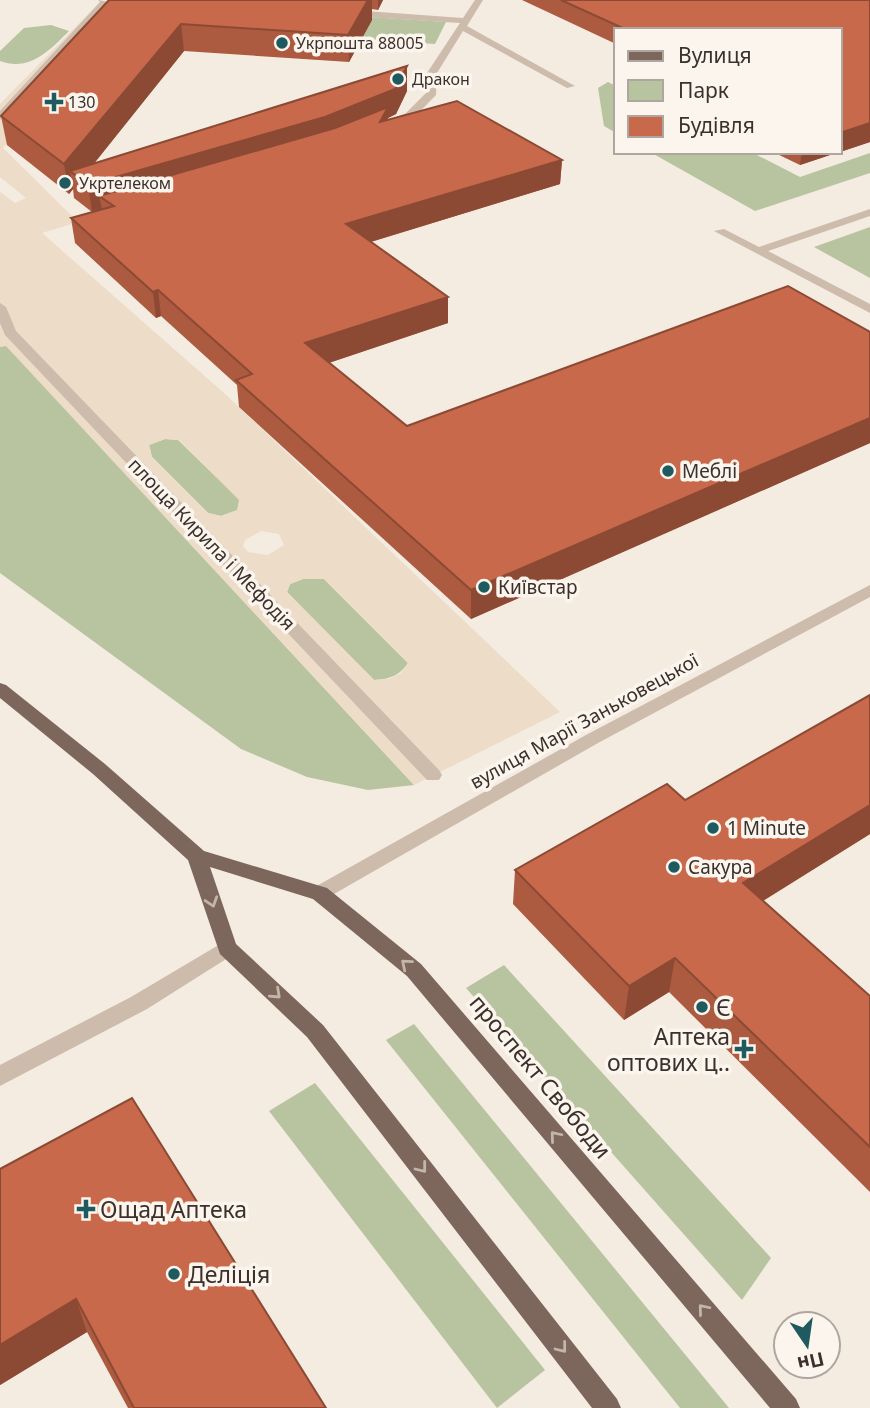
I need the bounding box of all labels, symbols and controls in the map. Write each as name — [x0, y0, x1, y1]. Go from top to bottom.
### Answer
legend — [614, 28, 842, 154]
place label: Укрпошта 88005 — [296, 32, 424, 54]
marker: Укрпошта 88005 — [274, 35, 290, 51]
text: Вулиця — [678, 41, 752, 69]
place label: Дракон — [412, 68, 470, 90]
marker: Дракон — [390, 71, 406, 87]
text: Парк — [678, 76, 729, 104]
place label: 130 — [68, 91, 95, 113]
marker: 130 — [46, 94, 62, 110]
text: Будівля — [678, 111, 755, 139]
place label: Укртелеком — [79, 172, 171, 194]
marker: Укртелеком — [57, 175, 73, 191]
street label: площа Кирила і Мефодія — [123, 452, 301, 636]
place label: Меблi — [682, 458, 737, 484]
marker: Меблi — [660, 463, 676, 479]
place label: Київстар — [498, 574, 578, 600]
marker: Київстар — [476, 579, 492, 595]
street label: вулиця Марії Заньковецької — [465, 647, 703, 795]
place label: 1 Minute — [727, 815, 806, 841]
marker: 1 Minute — [705, 820, 721, 836]
place label: Сакура — [688, 854, 753, 880]
marker: Сакура — [666, 859, 682, 875]
one-way arrow — [204, 895, 218, 907]
one-way arrow — [402, 960, 415, 972]
one-way arrow — [268, 986, 281, 999]
street label: проспект Свободи — [463, 987, 619, 1165]
place label: Є — [716, 991, 731, 1023]
marker: Є — [694, 999, 710, 1015]
place label: Аптека оптових ц‥ — [607, 1020, 730, 1078]
marker: Аптека оптових ц‥ — [736, 1041, 752, 1057]
one-way arrow — [551, 1131, 563, 1144]
one-way arrow — [414, 1161, 427, 1173]
place label: Ощад Аптека — [100, 1193, 247, 1225]
marker: Ощад Аптека — [78, 1201, 94, 1217]
place label: Деліція — [188, 1258, 270, 1290]
marker: Деліція — [166, 1266, 182, 1282]
one-way arrow — [699, 1304, 711, 1317]
north arrow — [772, 1310, 842, 1380]
one-way arrow — [553, 1340, 566, 1353]
text: Пн — [795, 1346, 827, 1377]

